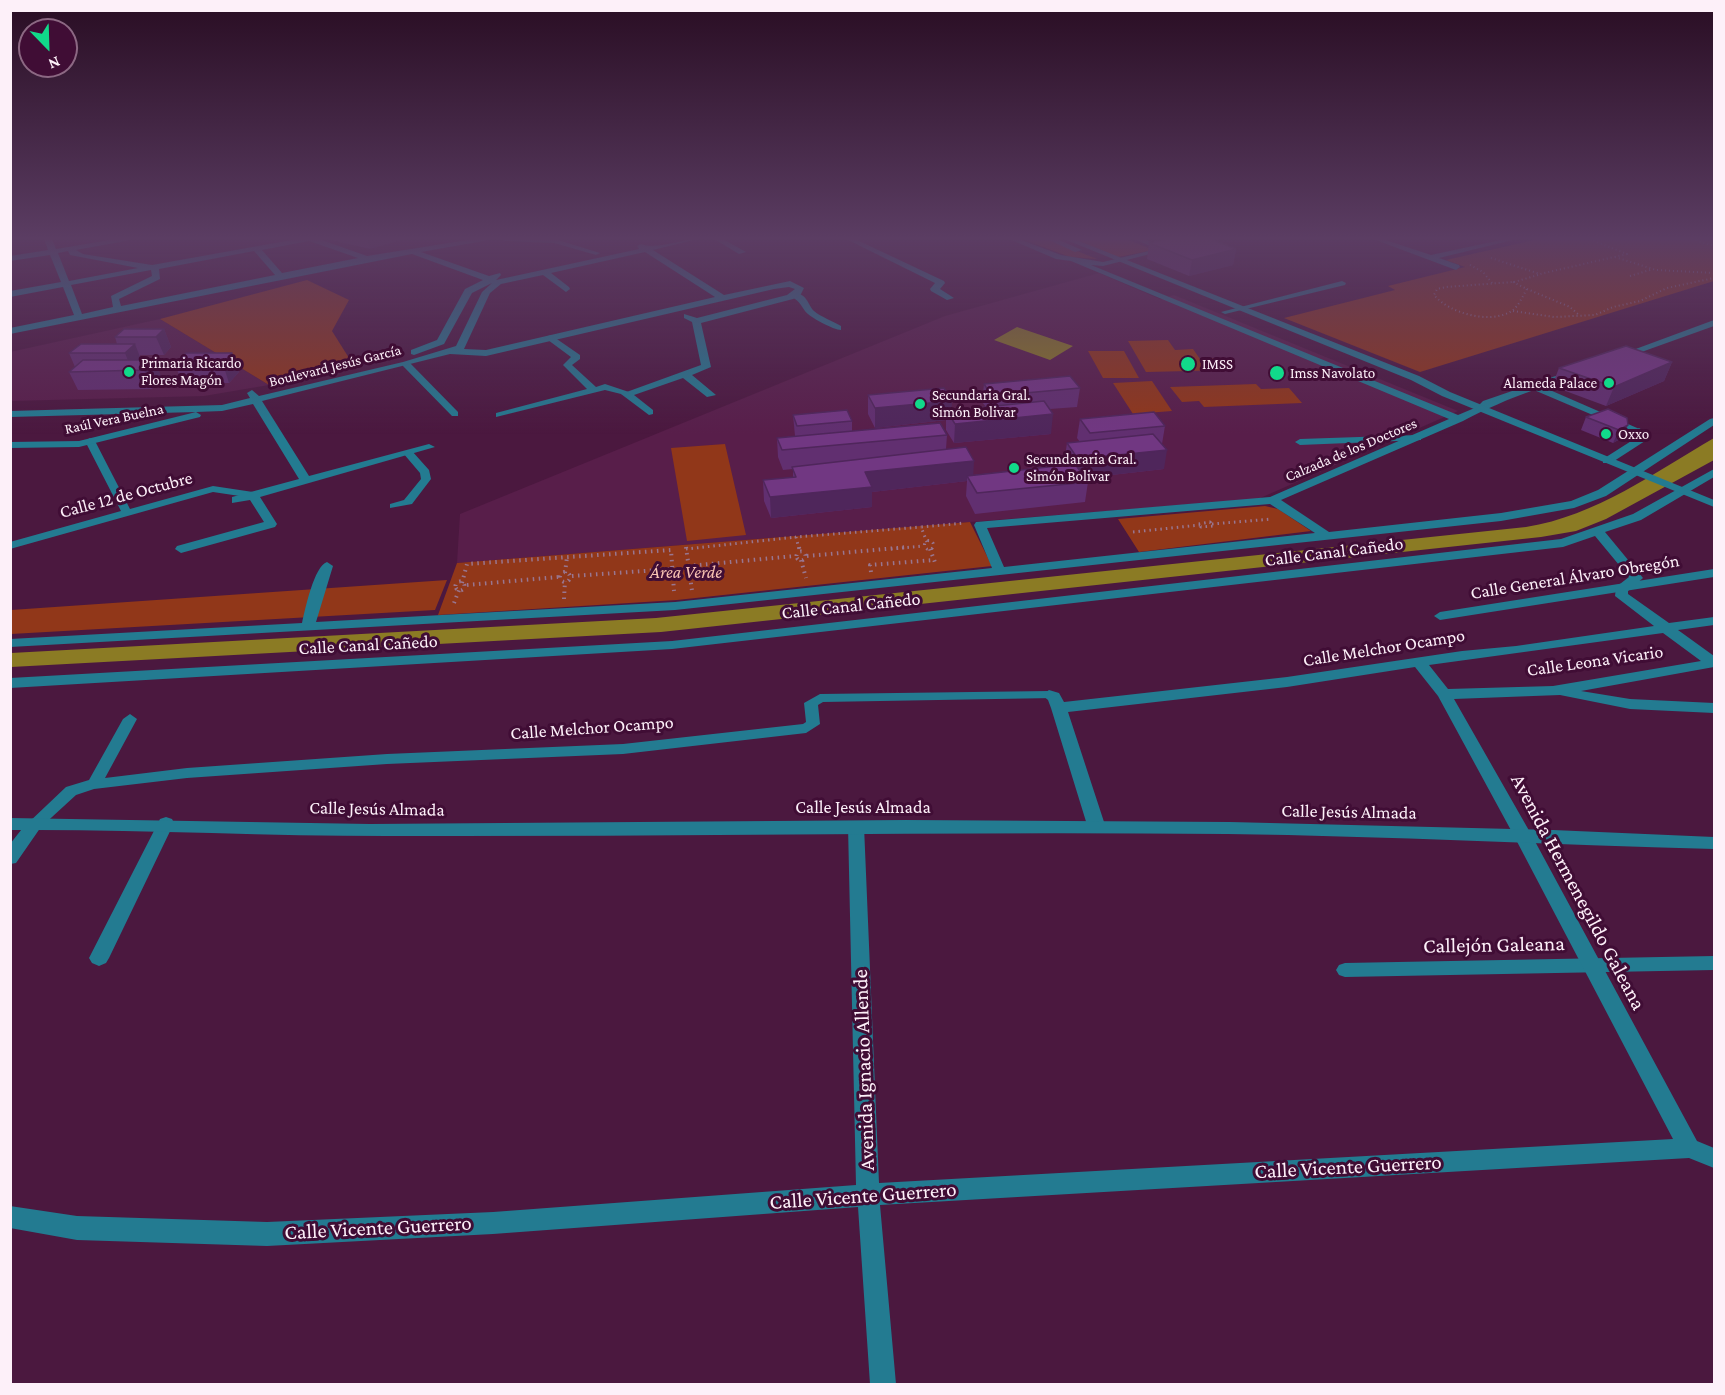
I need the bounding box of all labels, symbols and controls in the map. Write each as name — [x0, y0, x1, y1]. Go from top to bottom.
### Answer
north arrow — [18, 18, 78, 78]
text: N — [46, 53, 63, 73]
street label: Boulevard Jesús García — [267, 341, 403, 391]
place label: Primaria Ricardo Flores Magón — [141, 354, 242, 389]
marker: IMSS — [1179, 355, 1197, 373]
place label: IMSS — [1202, 355, 1233, 373]
marker: Imss Navolato — [1268, 364, 1286, 382]
place label: Imss Navolato — [1290, 364, 1375, 382]
marker: Primaria Ricardo Flores Magón — [122, 365, 136, 379]
place label: Alameda Palace — [1503, 374, 1597, 392]
marker: Alameda Palace — [1602, 376, 1616, 390]
place label: Secundaria Gral. Simón Bolivar — [932, 386, 1031, 421]
marker: Secundaria Gral. Simón Bolivar — [913, 397, 927, 411]
street label: Raúl Vera Buelna — [63, 400, 165, 438]
street label: Calzada de los Doctores — [1282, 414, 1420, 486]
place label: Oxxo — [1618, 425, 1649, 443]
marker: Oxxo — [1599, 427, 1613, 441]
place label: Secundararia Gral. Simón Bolivar — [1026, 450, 1137, 485]
marker: Secundararia Gral. Simón Bolivar — [1007, 461, 1021, 475]
street label: Calle 12 de Octubre — [57, 467, 195, 523]
street label: Calle Canal Cañedo — [1263, 533, 1405, 571]
street label: Calle General Álvaro Obregón — [1469, 550, 1681, 604]
park label: Área Verde — [650, 561, 722, 583]
street label: Calle Canal Cañedo — [781, 588, 921, 624]
street label: Calle Melchor Ocampo — [1302, 625, 1466, 671]
street label: Calle Canal Cañedo — [298, 631, 438, 659]
street label: Calle Leona Vicario — [1525, 641, 1665, 681]
street label: Calle Melchor Ocampo — [510, 712, 674, 744]
street label: Avenida Hermenegildo Galeana — [1505, 770, 1651, 1014]
street label: Calle Jesús Almada — [795, 796, 931, 818]
street label: Calle Jesús Almada — [309, 797, 445, 821]
street label: Calle Jesús Almada — [1281, 800, 1417, 824]
street label: Callejón Galeana — [1423, 931, 1565, 959]
street label: Avenida Ignacio Allende — [848, 969, 880, 1171]
street label: Calle Vicente Guerrero — [1254, 1150, 1442, 1184]
street label: Calle Vicente Guerrero — [769, 1177, 957, 1215]
street label: Calle Vicente Guerrero — [284, 1211, 472, 1245]

